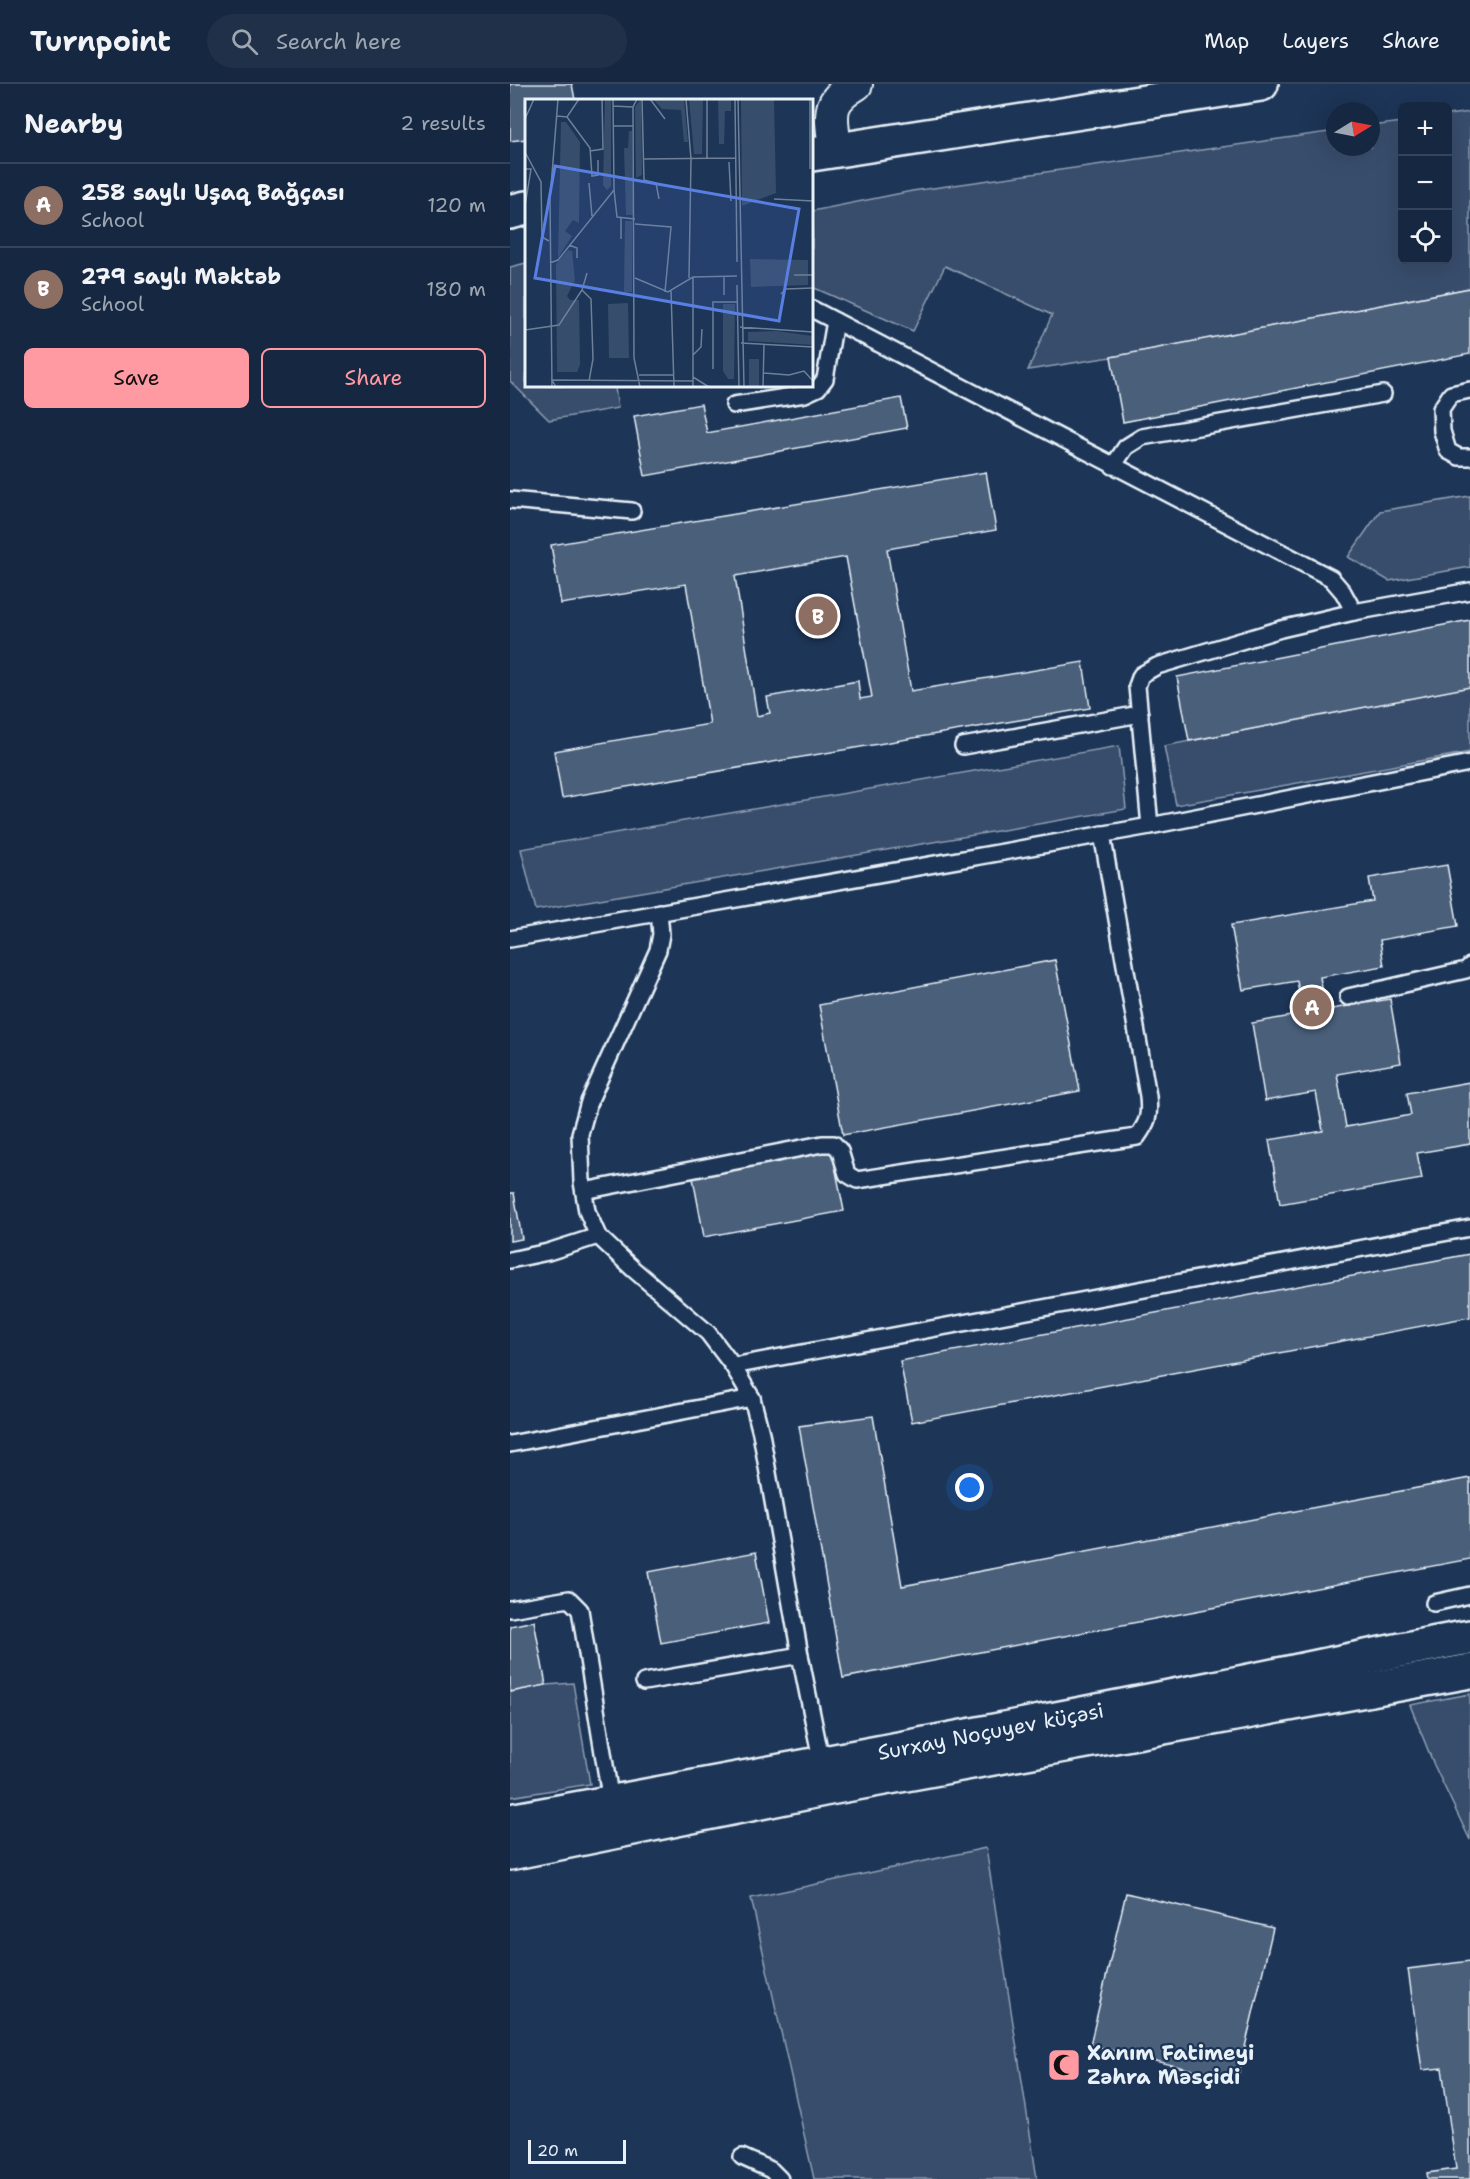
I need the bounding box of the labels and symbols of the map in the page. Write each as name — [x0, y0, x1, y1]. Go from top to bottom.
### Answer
inset map — [525, 99, 813, 387]
north arrow — [1326, 102, 1380, 156]
pin: B — [798, 594, 838, 638]
pin: A — [1292, 984, 1332, 1030]
your location — [955, 1473, 984, 1502]
street label: Surxay Noçuyev küçəsi — [875, 1696, 1106, 1767]
place label: Xanım Fatimeyi Zəhra Məsçidi — [1087, 2039, 1254, 2091]
mosque icon: Xanım Fatimeyi Zəhra Məsçidi — [1046, 2047, 1082, 2083]
scale bar — [528, 2137, 626, 2164]

